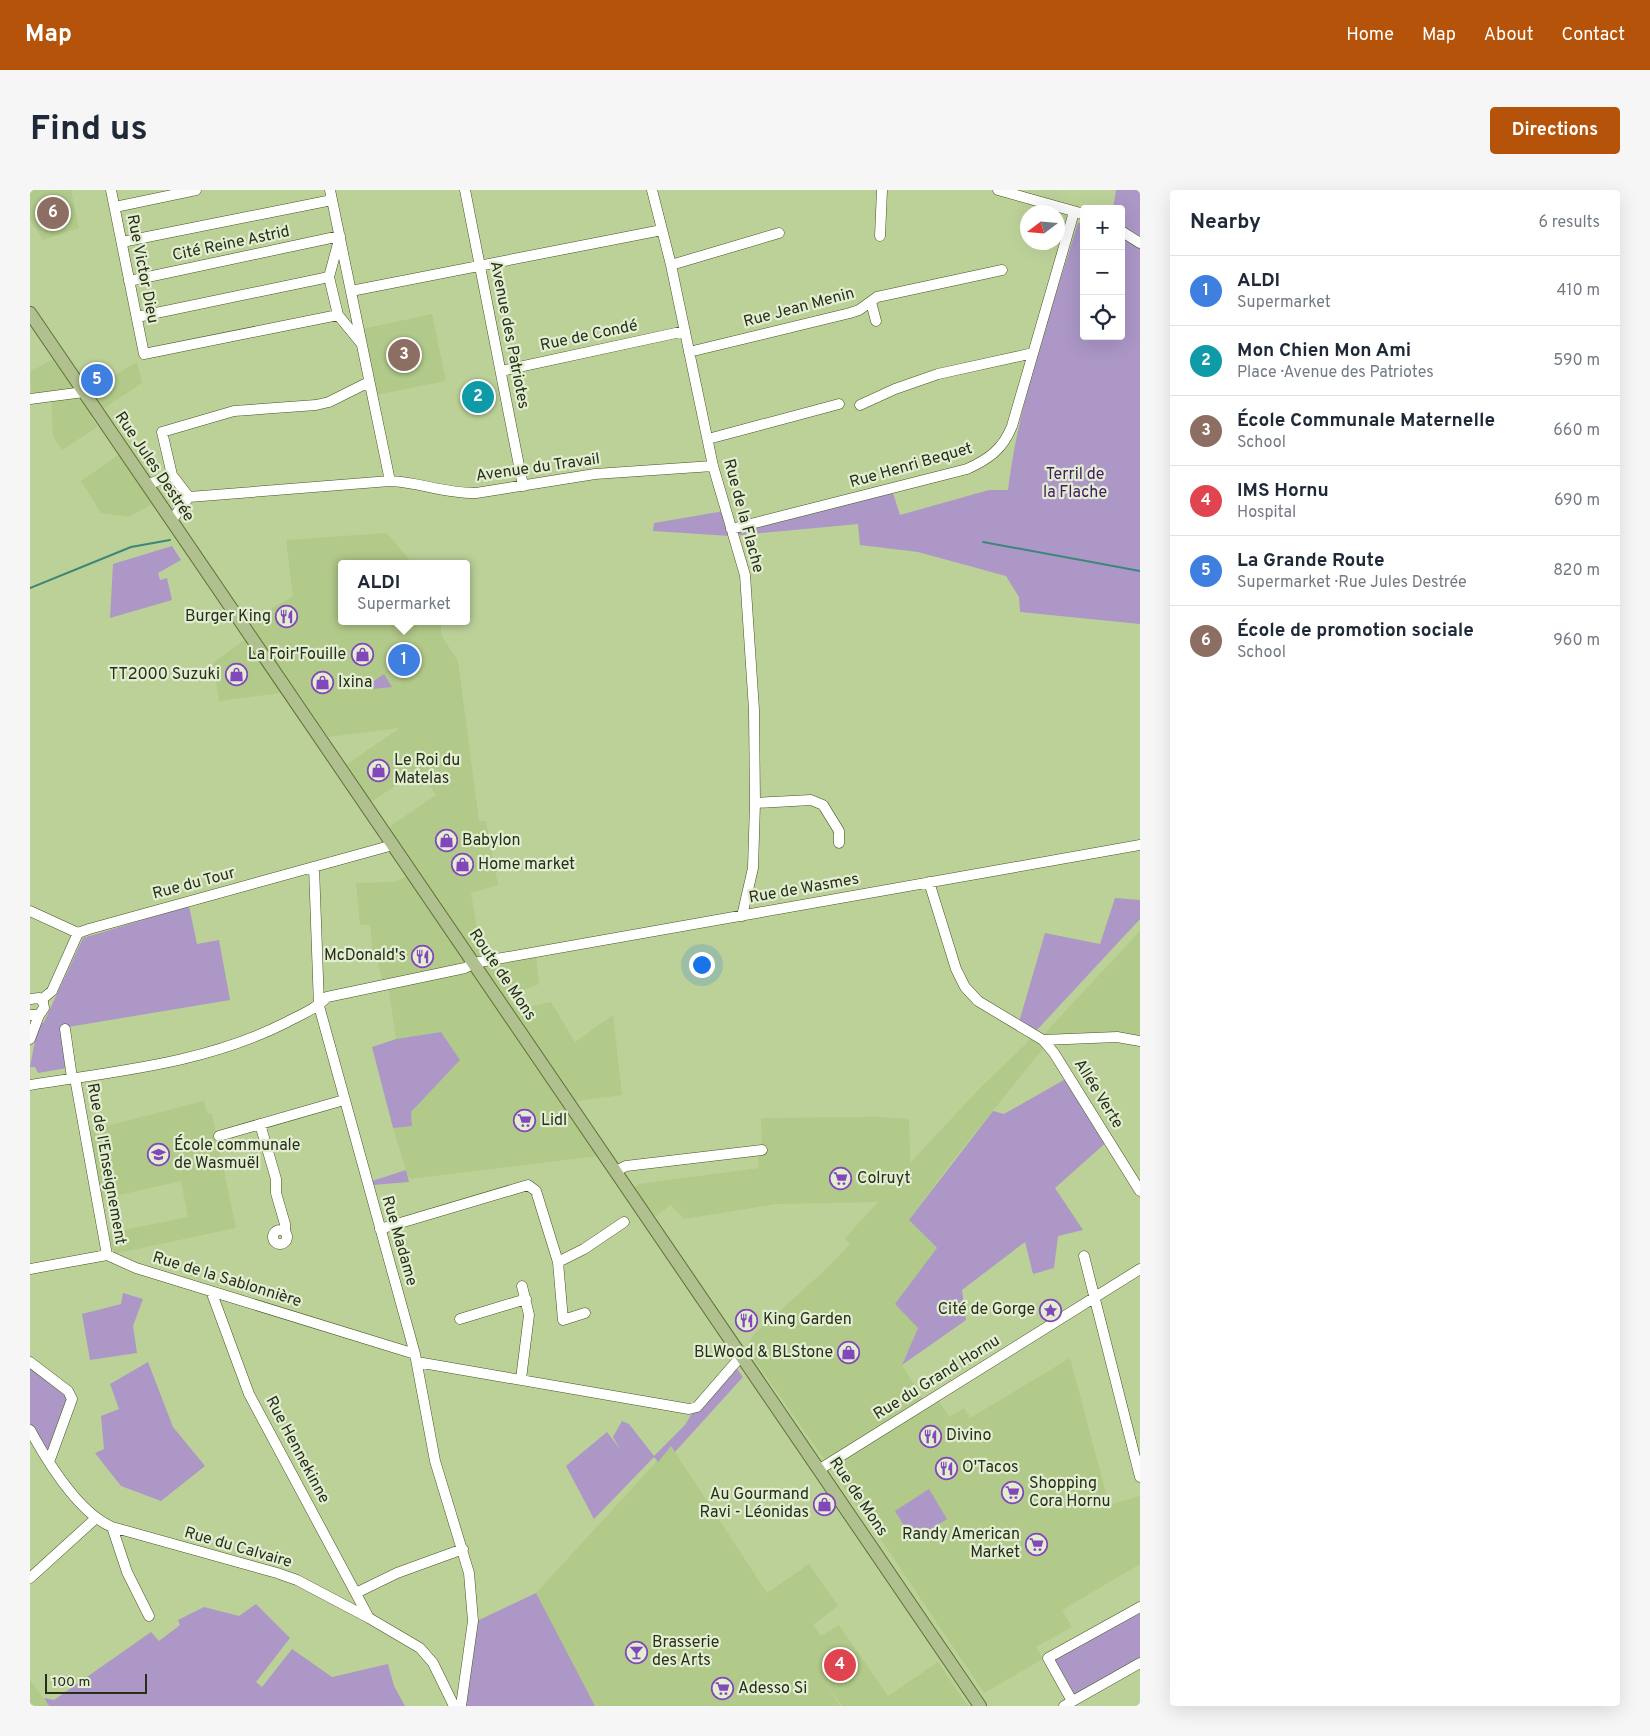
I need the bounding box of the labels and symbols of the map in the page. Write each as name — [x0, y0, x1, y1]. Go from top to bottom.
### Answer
pin: 6 — [37, 194, 69, 232]
north arrow — [1020, 205, 1065, 250]
street label: Rue Victor Dieu — [122, 213, 162, 325]
street label: Cité Reine Astrid — [171, 222, 291, 266]
street label: Avenue des Patriotes — [485, 259, 533, 411]
street label: Rue Jean Menin — [741, 284, 857, 332]
street label: Rue de Condé — [538, 316, 640, 356]
pin: 3 — [388, 336, 420, 374]
pin: 5 — [81, 361, 113, 399]
pin: 2 — [462, 378, 494, 416]
street label: Rue Jules Destrée — [110, 408, 198, 526]
street label: Rue Henri Bequet — [847, 439, 975, 493]
street label: Avenue du Travail — [475, 449, 601, 487]
street label: Rue de la Flache — [718, 457, 768, 575]
park label: Terril de la Flache — [1043, 465, 1107, 503]
restaurant icon: Burger King — [275, 605, 299, 629]
place label: Burger King — [185, 607, 271, 627]
pin: 1 — [388, 641, 420, 679]
shop icon: La Foir'Fouille — [350, 643, 374, 667]
place label: La Foir'Fouille — [248, 645, 346, 665]
shop icon: TT2000 Suzuki — [224, 663, 248, 687]
place label: TT2000 Suzuki — [109, 665, 220, 685]
shop icon: Ixina — [310, 671, 334, 695]
place label: Ixina — [338, 673, 372, 693]
place label: Le Roi du Matelas — [394, 751, 460, 789]
shop icon: Le Roi du Matelas — [366, 758, 390, 782]
shop icon: Babylon — [434, 829, 458, 853]
place label: Babylon — [462, 831, 520, 851]
shop icon: Home market — [450, 853, 474, 877]
place label: Home market — [478, 855, 575, 875]
street label: Rue du Tour — [150, 863, 238, 905]
street label: Rue de Wasmes — [747, 869, 861, 909]
street label: Route de Mons — [464, 925, 540, 1025]
restaurant icon: McDonald's — [410, 944, 434, 968]
place label: McDonald's — [324, 946, 406, 966]
your location — [689, 952, 715, 978]
street label: Allée Verte — [1069, 1056, 1127, 1132]
street label: Rue de l'Enseignement — [82, 1082, 130, 1246]
supermarket icon: Lidl — [513, 1109, 537, 1133]
place label: Lidl — [541, 1111, 567, 1131]
place label: École communale de Wasmuël — [174, 1134, 300, 1174]
school or university icon: École communale de Wasmuël — [146, 1143, 170, 1167]
supermarket icon: Colruyt — [829, 1167, 853, 1191]
place label: Colruyt — [857, 1169, 910, 1189]
street label: Rue Madame — [377, 1194, 421, 1288]
street label: Rue de la Sablonnière — [150, 1248, 304, 1312]
place icon: Cité de Gorge — [1039, 1298, 1063, 1322]
place label: Cité de Gorge — [938, 1300, 1035, 1320]
restaurant icon: King Garden — [735, 1308, 759, 1332]
place label: King Garden — [763, 1310, 852, 1330]
street label: Rue du Grand Hornu — [870, 1331, 1004, 1425]
shop icon: BLWood & BLStone — [837, 1341, 861, 1365]
place label: BLWood & BLStone — [694, 1343, 833, 1363]
street label: Rue Hennekinne — [260, 1393, 334, 1507]
restaurant icon: Divino — [918, 1424, 942, 1448]
place label: Divino — [946, 1426, 991, 1446]
street label: Rue de Mons — [824, 1454, 892, 1540]
restaurant icon: O'Tacos — [934, 1456, 958, 1480]
place label: O'Tacos — [962, 1458, 1018, 1478]
place label: Shopping Cora Hornu — [1029, 1474, 1111, 1512]
supermarket icon: Shopping Cora Hornu — [1001, 1481, 1025, 1505]
place label: Au Gourmand Ravi - Léonidas — [700, 1485, 809, 1523]
shop icon: Au Gourmand Ravi - Léonidas — [813, 1492, 837, 1516]
street label: Rue du Calvaire — [182, 1523, 294, 1573]
place label: Randy American Market — [902, 1525, 1020, 1563]
supermarket icon: Randy American Market — [1024, 1532, 1048, 1556]
place label: Brasserie des Arts — [652, 1633, 719, 1671]
bar icon: Brasserie des Arts — [624, 1640, 648, 1664]
pin: 4 — [824, 1646, 856, 1684]
scale bar — [45, 1671, 148, 1694]
supermarket icon: Adesso Si — [710, 1677, 734, 1701]
place label: Adesso Si — [738, 1679, 807, 1699]

